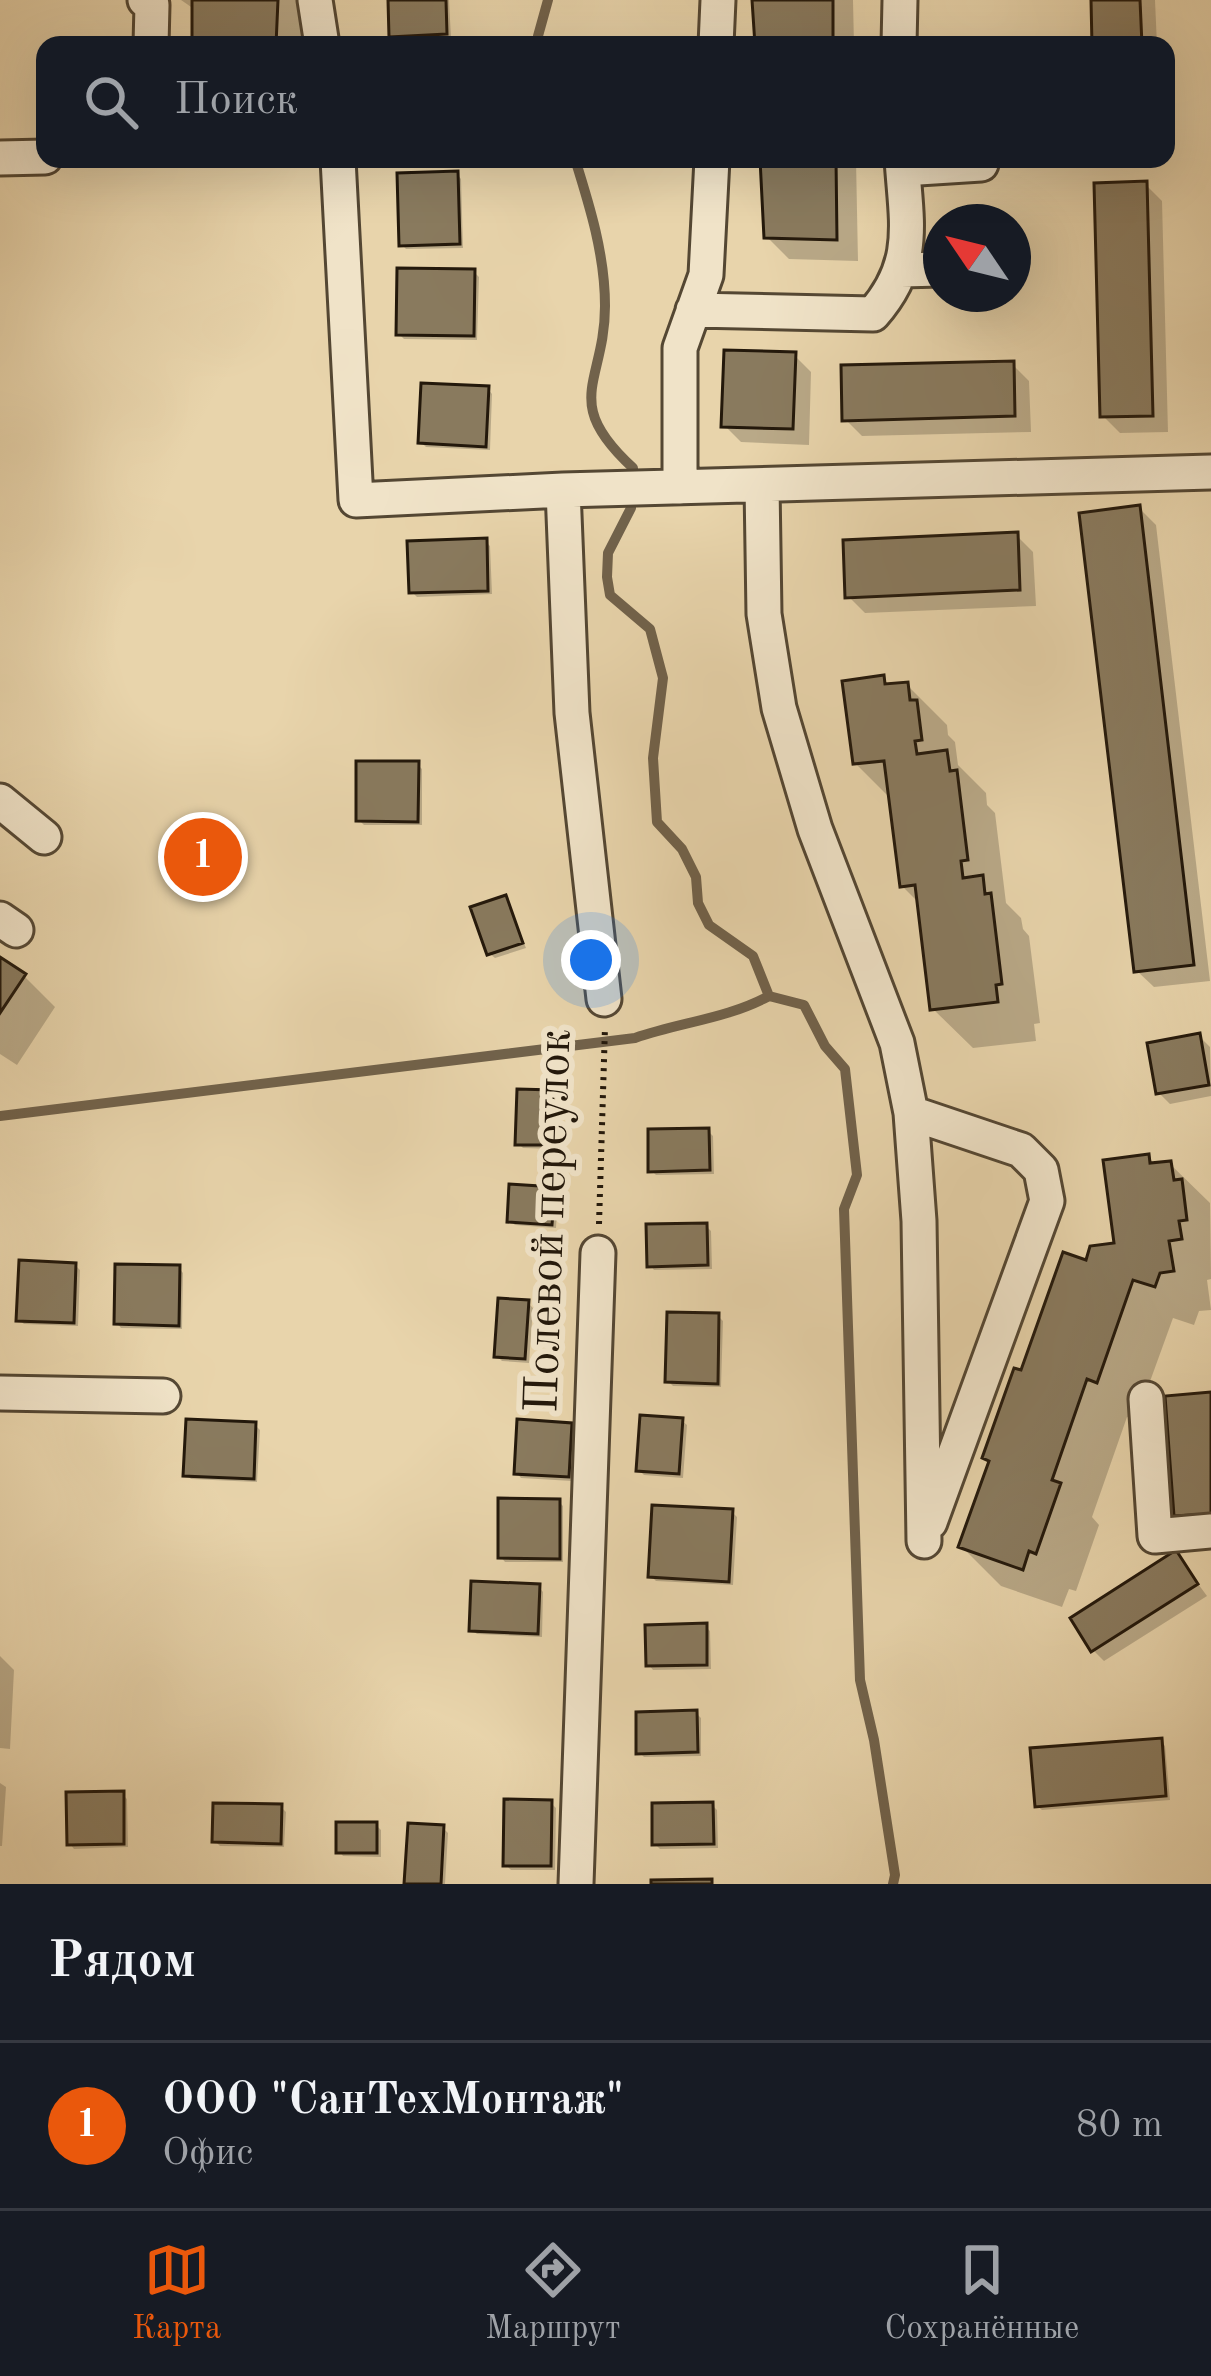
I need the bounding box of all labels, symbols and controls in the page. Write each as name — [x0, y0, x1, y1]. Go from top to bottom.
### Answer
search box — [36, 36, 1175, 168]
icon: search — [78, 69, 144, 135]
text: Поиск — [174, 79, 298, 124]
north arrow — [923, 204, 1031, 312]
pin: 1 — [164, 812, 242, 902]
your location — [561, 930, 621, 990]
street label: Полевой переулок — [519, 1028, 581, 1414]
text: Рядом — [48, 1937, 196, 1988]
text: ООО "СанТехМонтаж" — [162, 2079, 624, 2124]
text: 1 — [76, 2106, 98, 2145]
text: 80 m — [1076, 2106, 1163, 2145]
text: Офис — [162, 2134, 253, 2173]
tab: Карта — [132, 2237, 221, 2350]
tab: Маршрут — [485, 2237, 621, 2350]
tab: Сохранённые — [884, 2237, 1079, 2350]

